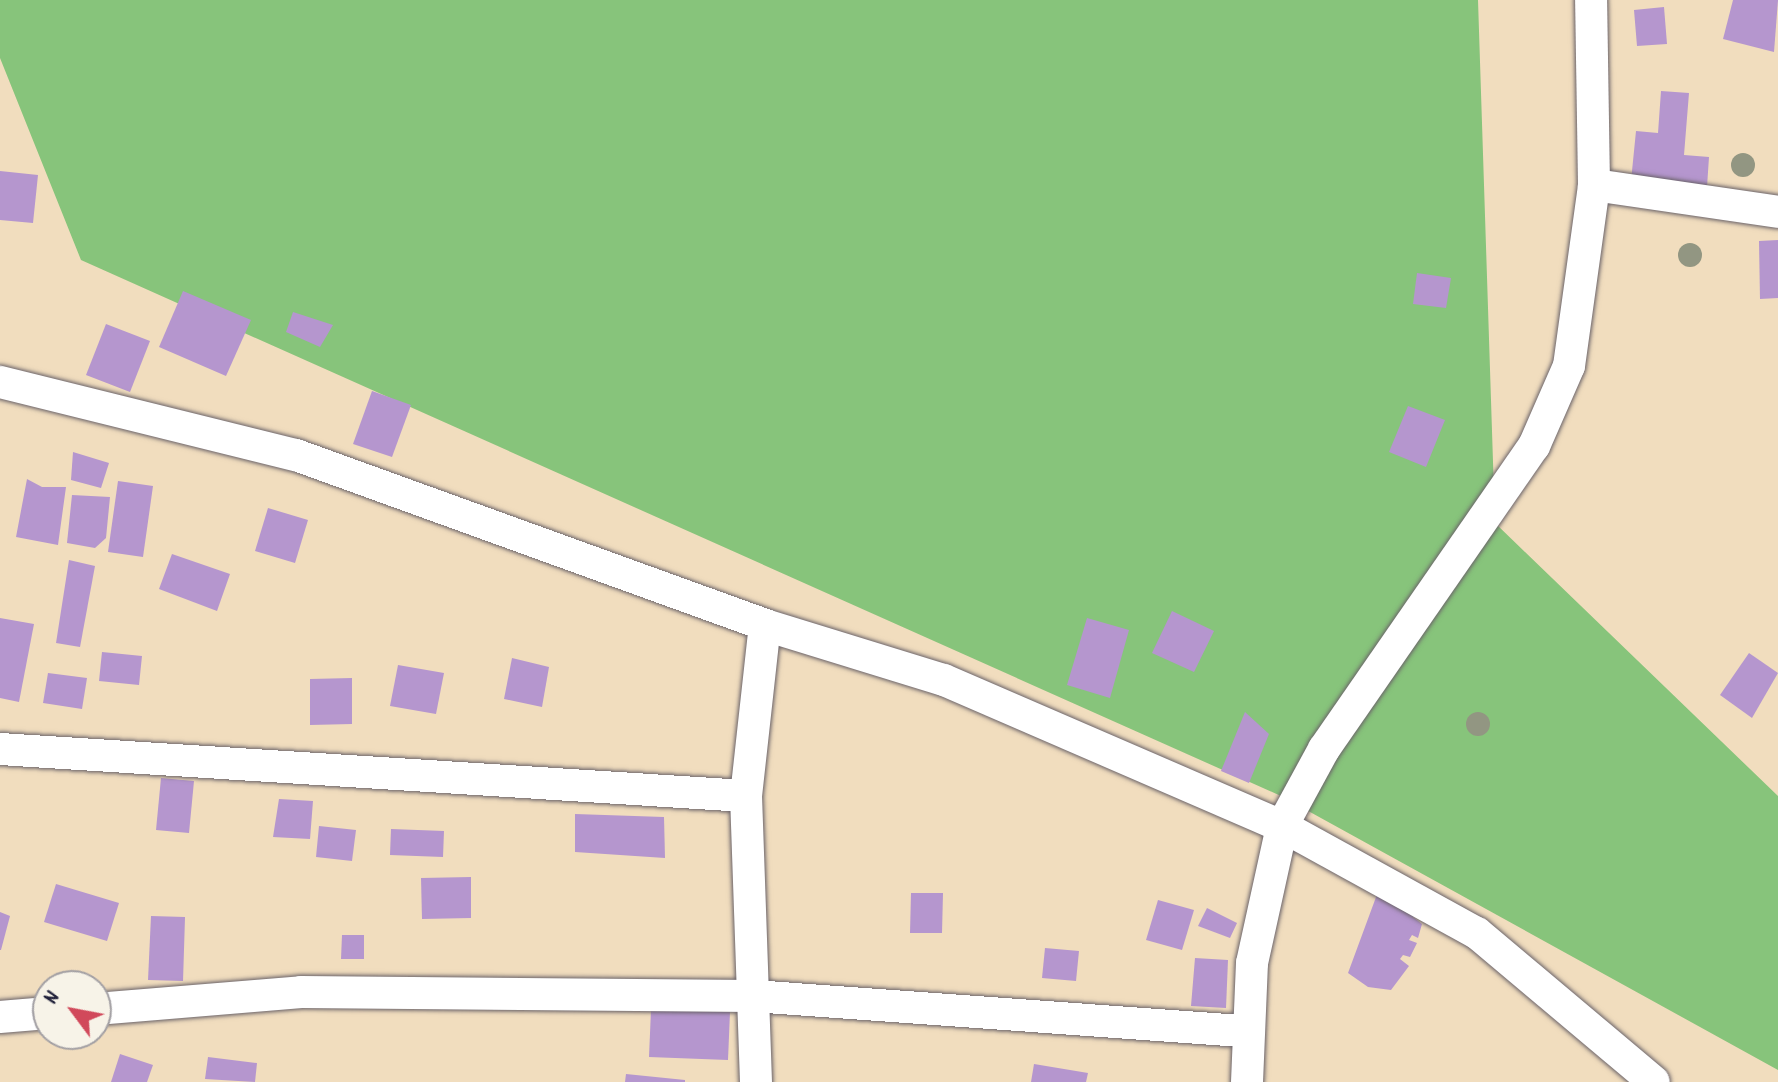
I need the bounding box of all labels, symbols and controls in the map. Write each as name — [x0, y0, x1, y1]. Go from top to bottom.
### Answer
north arrow — [32, 970, 112, 1050]
text: N — [37, 985, 69, 1011]

